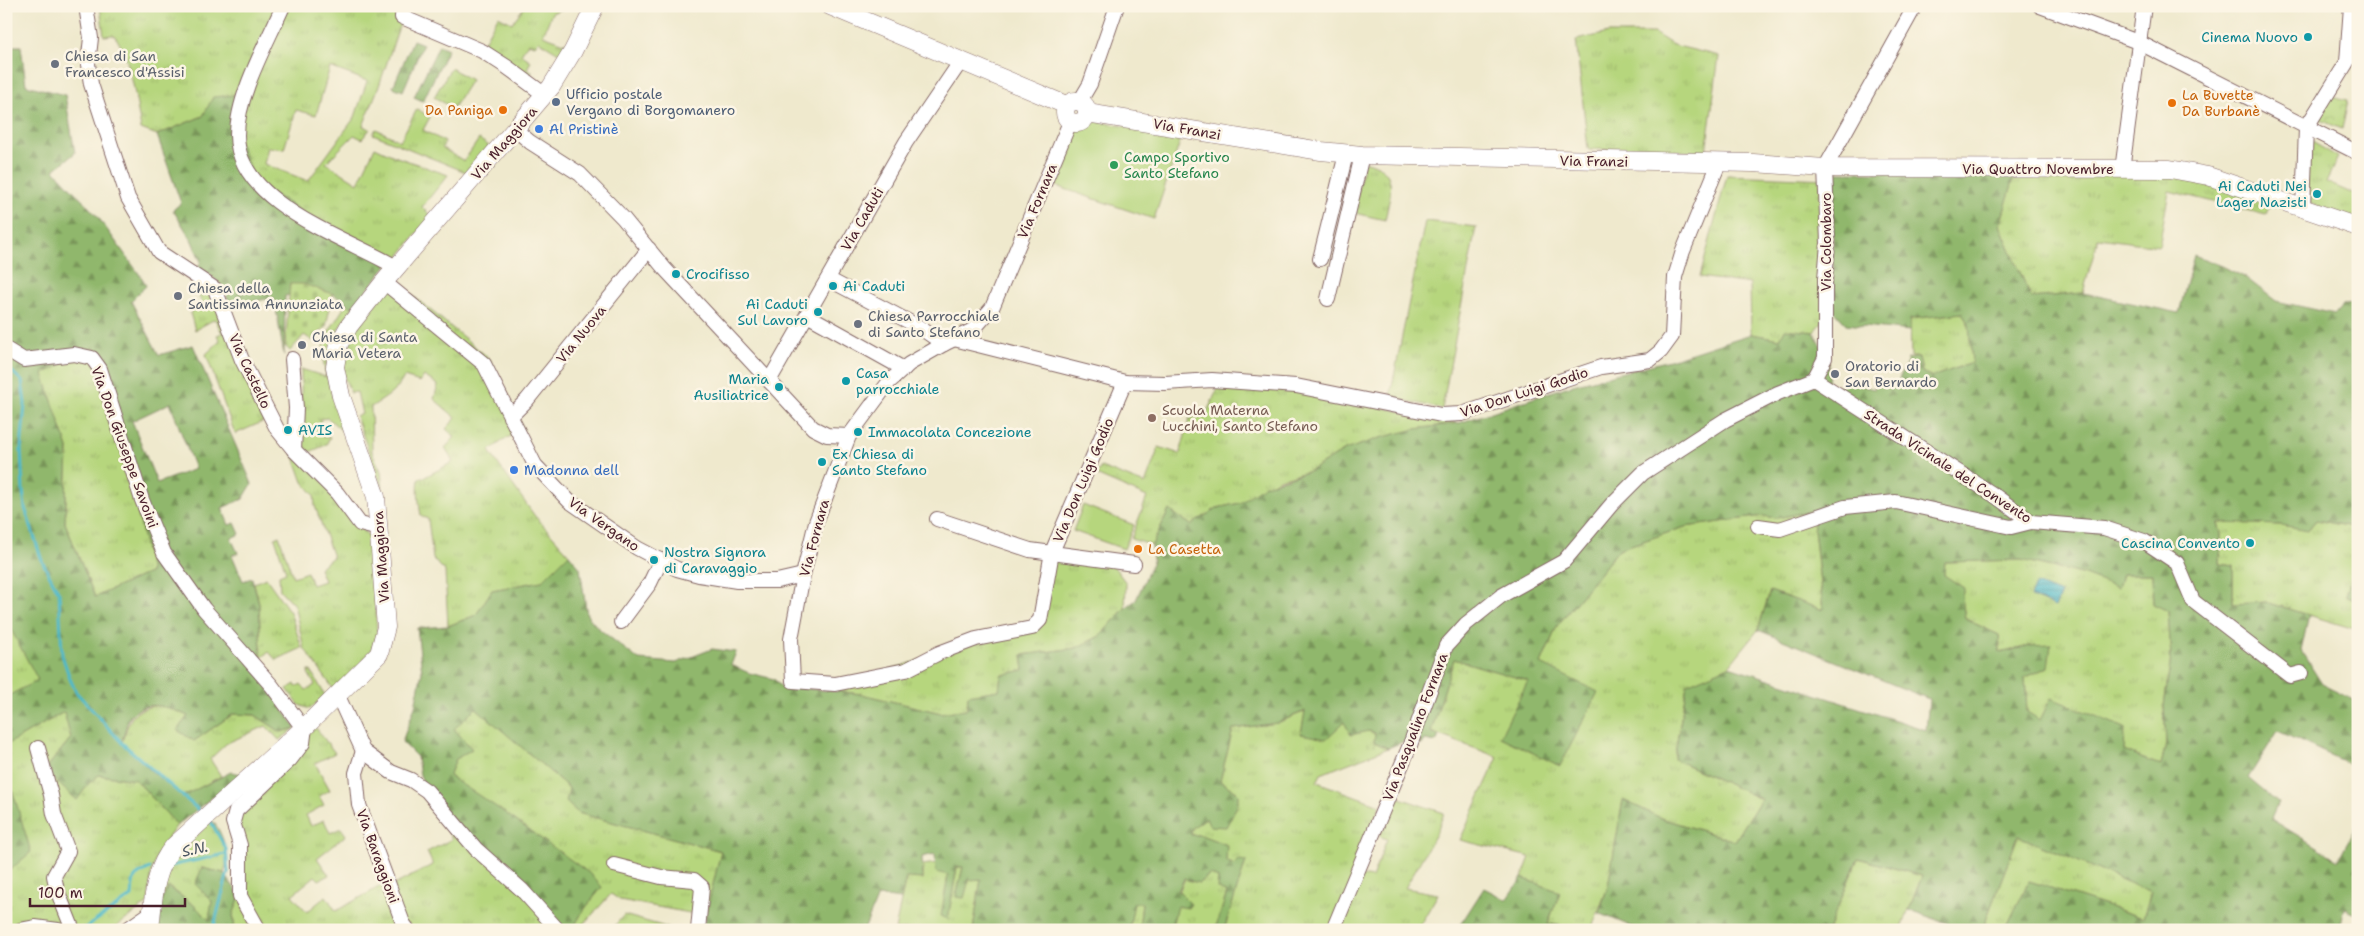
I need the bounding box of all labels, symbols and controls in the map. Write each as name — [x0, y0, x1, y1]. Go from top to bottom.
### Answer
place label: Cinema Nuovo — [2201, 28, 2298, 46]
marker: Cinema Nuovo — [2302, 31, 2314, 43]
place label: Chiesa di San Francesco d'Assisi — [65, 47, 185, 81]
marker: Chiesa di San Francesco d'Assisi — [49, 58, 61, 70]
place label: Ufficio postale Vergano di Borgomanero — [566, 85, 735, 119]
place label: La Buvette Da Burbanè — [2182, 86, 2260, 120]
marker: Ufficio postale Vergano di Borgomanero — [550, 96, 562, 108]
marker: La Buvette Da Burbanè — [2166, 97, 2178, 109]
place label: Da Paniga — [425, 101, 493, 119]
street label: Via Maggiora — [467, 102, 541, 184]
marker: Da Paniga — [497, 104, 509, 116]
street label: Via Franzi — [1152, 114, 1222, 144]
place label: Al Pristinè — [549, 120, 619, 138]
marker: Al Pristinè — [533, 123, 545, 135]
place label: Campo Sportivo Santo Stefano — [1124, 148, 1230, 182]
street label: Via Franzi — [1560, 151, 1628, 171]
marker: Campo Sportivo Santo Stefano — [1108, 159, 1120, 171]
street label: Via Fornara — [1013, 160, 1061, 241]
street label: Via Quattro Novembre — [1962, 160, 2114, 178]
place label: Ai Caduti Nei Lager Nazisti — [2216, 177, 2307, 211]
street label: Via Caduti — [837, 184, 887, 254]
marker: Ai Caduti Nei Lager Nazisti — [2311, 188, 2323, 200]
street label: Via Colombaro — [1817, 193, 1835, 291]
place label: Crocifisso — [686, 265, 750, 283]
marker: Crocifisso — [670, 268, 682, 280]
place label: Ai Caduti — [843, 277, 905, 295]
place label: Chiesa della Santissima Annunziata — [188, 279, 343, 313]
marker: Ai Caduti — [827, 280, 839, 292]
marker: Chiesa della Santissima Annunziata — [172, 290, 184, 302]
place label: Ai Caduti Sul Lavoro — [738, 295, 808, 329]
street label: Via Nuova — [552, 301, 610, 367]
marker: Ai Caduti Sul Lavoro — [812, 306, 824, 318]
place label: Chiesa Parrocchiale di Santo Stefano — [868, 307, 1000, 341]
marker: Chiesa Parrocchiale di Santo Stefano — [852, 318, 864, 330]
place label: Chiesa di Santa Maria Vetera — [312, 328, 418, 362]
street label: Via Castello — [225, 331, 275, 411]
marker: Chiesa di Santa Maria Vetera — [296, 339, 308, 351]
place label: Oratorio di San Bernardo — [1845, 357, 1937, 391]
street label: Via Don Luigi Godio — [1458, 363, 1590, 421]
street label: Via Don Giuseppe Savoini — [87, 364, 163, 530]
place label: Casa parrocchiale — [856, 364, 940, 398]
marker: Oratorio di San Bernardo — [1829, 368, 1841, 380]
place label: Maria Ausiliatrice — [694, 370, 769, 404]
marker: Casa parrocchiale — [840, 375, 852, 387]
marker: Maria Ausiliatrice — [773, 381, 785, 393]
place label: Scuola Materna Lucchini, Santo Stefano — [1162, 401, 1318, 435]
street label: Strada Vicinale del Convento — [1861, 405, 2035, 527]
marker: Scuola Materna Lucchini, Santo Stefano — [1146, 412, 1158, 424]
street label: Via Don Luigi Godio — [1049, 415, 1117, 545]
place label: AVIS — [298, 421, 332, 439]
place label: Immacolata Concezione — [868, 423, 1032, 441]
marker: AVIS — [282, 424, 294, 436]
marker: Immacolata Concezione — [852, 426, 864, 438]
place label: Ex Chiesa di Santo Stefano — [832, 445, 927, 479]
marker: Ex Chiesa di Santo Stefano — [816, 456, 828, 468]
place label: Madonna dell — [524, 461, 619, 479]
marker: Madonna dell — [508, 464, 520, 476]
street label: Via Vergano — [565, 493, 643, 555]
street label: Via Fornara — [795, 497, 833, 579]
street label: Via Maggiora — [369, 510, 393, 604]
place label: Cascina Convento — [2121, 534, 2240, 552]
marker: Cascina Convento — [2244, 537, 2256, 549]
place label: La Casetta — [1148, 540, 1221, 558]
place label: Nostra Signora di Caravaggio — [664, 543, 766, 577]
marker: La Casetta — [1132, 543, 1144, 555]
marker: Nostra Signora di Caravaggio — [648, 554, 660, 566]
street label: Via Pasqualino Fornara — [1378, 650, 1452, 804]
street label: Via Baraggioni — [353, 806, 403, 906]
water label: S.N. — [180, 836, 210, 862]
scale bar — [30, 876, 185, 908]
text: 100 m — [38, 883, 83, 903]

